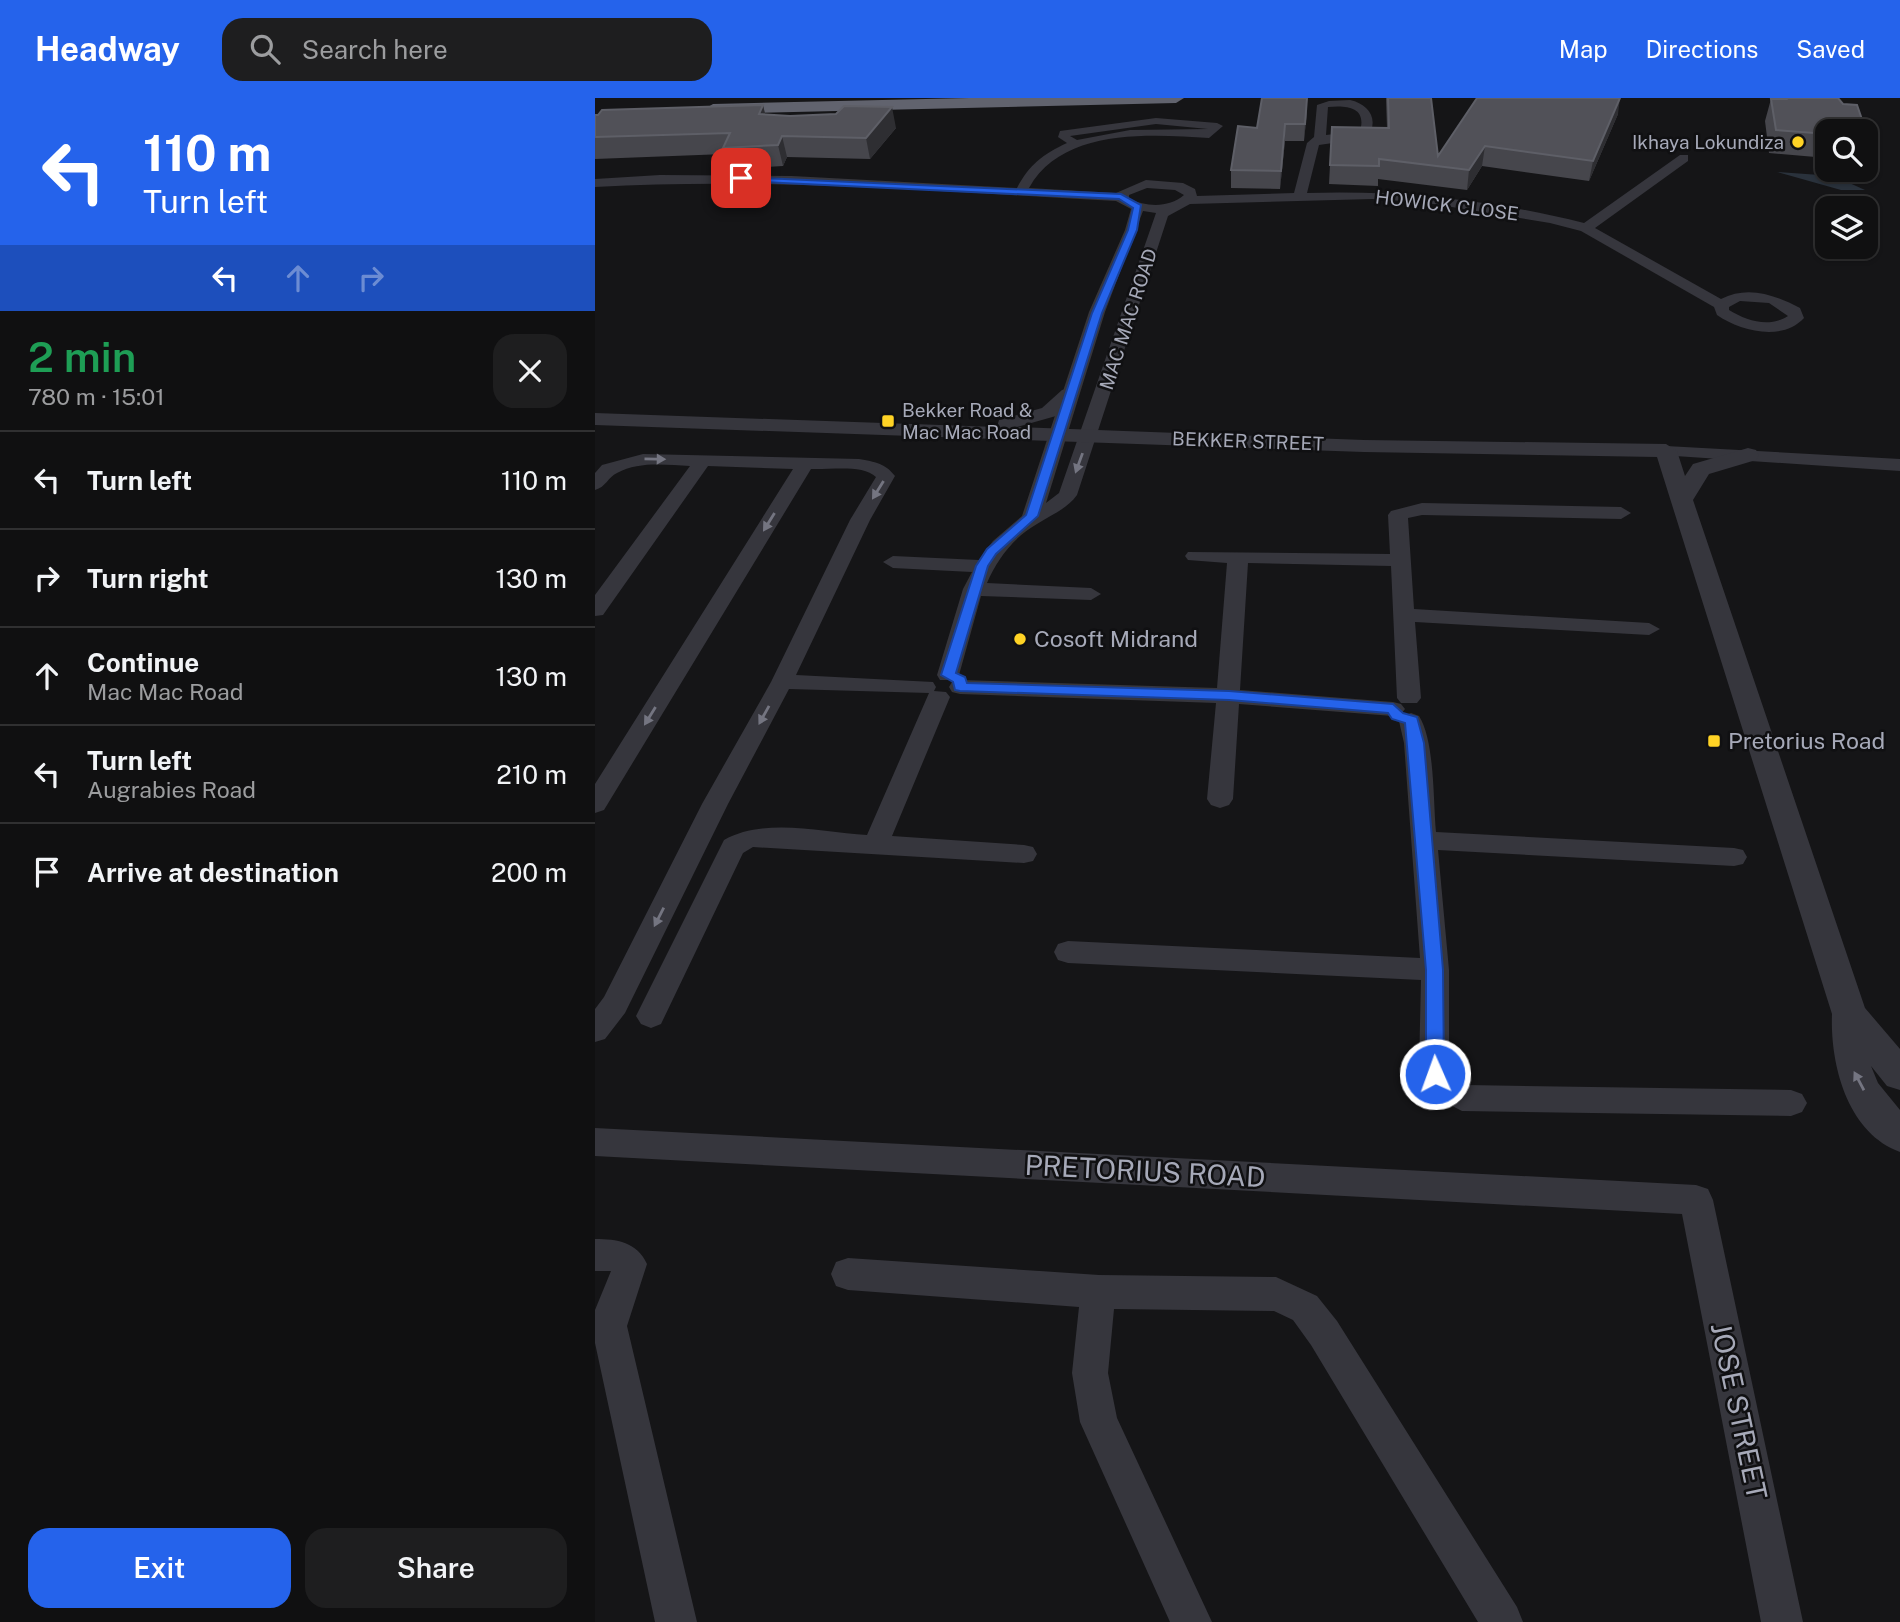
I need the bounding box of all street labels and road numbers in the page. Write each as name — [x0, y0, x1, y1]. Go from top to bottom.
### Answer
street label: HOWICK CLOSE — [1374, 185, 1520, 225]
street label: MAC MAC ROAD — [1095, 246, 1161, 392]
street label: BEKKER STREET — [1172, 427, 1324, 455]
street label: PRETORIUS ROAD — [1024, 1148, 1266, 1193]
street label: JOSE STREET — [1705, 1319, 1774, 1502]

